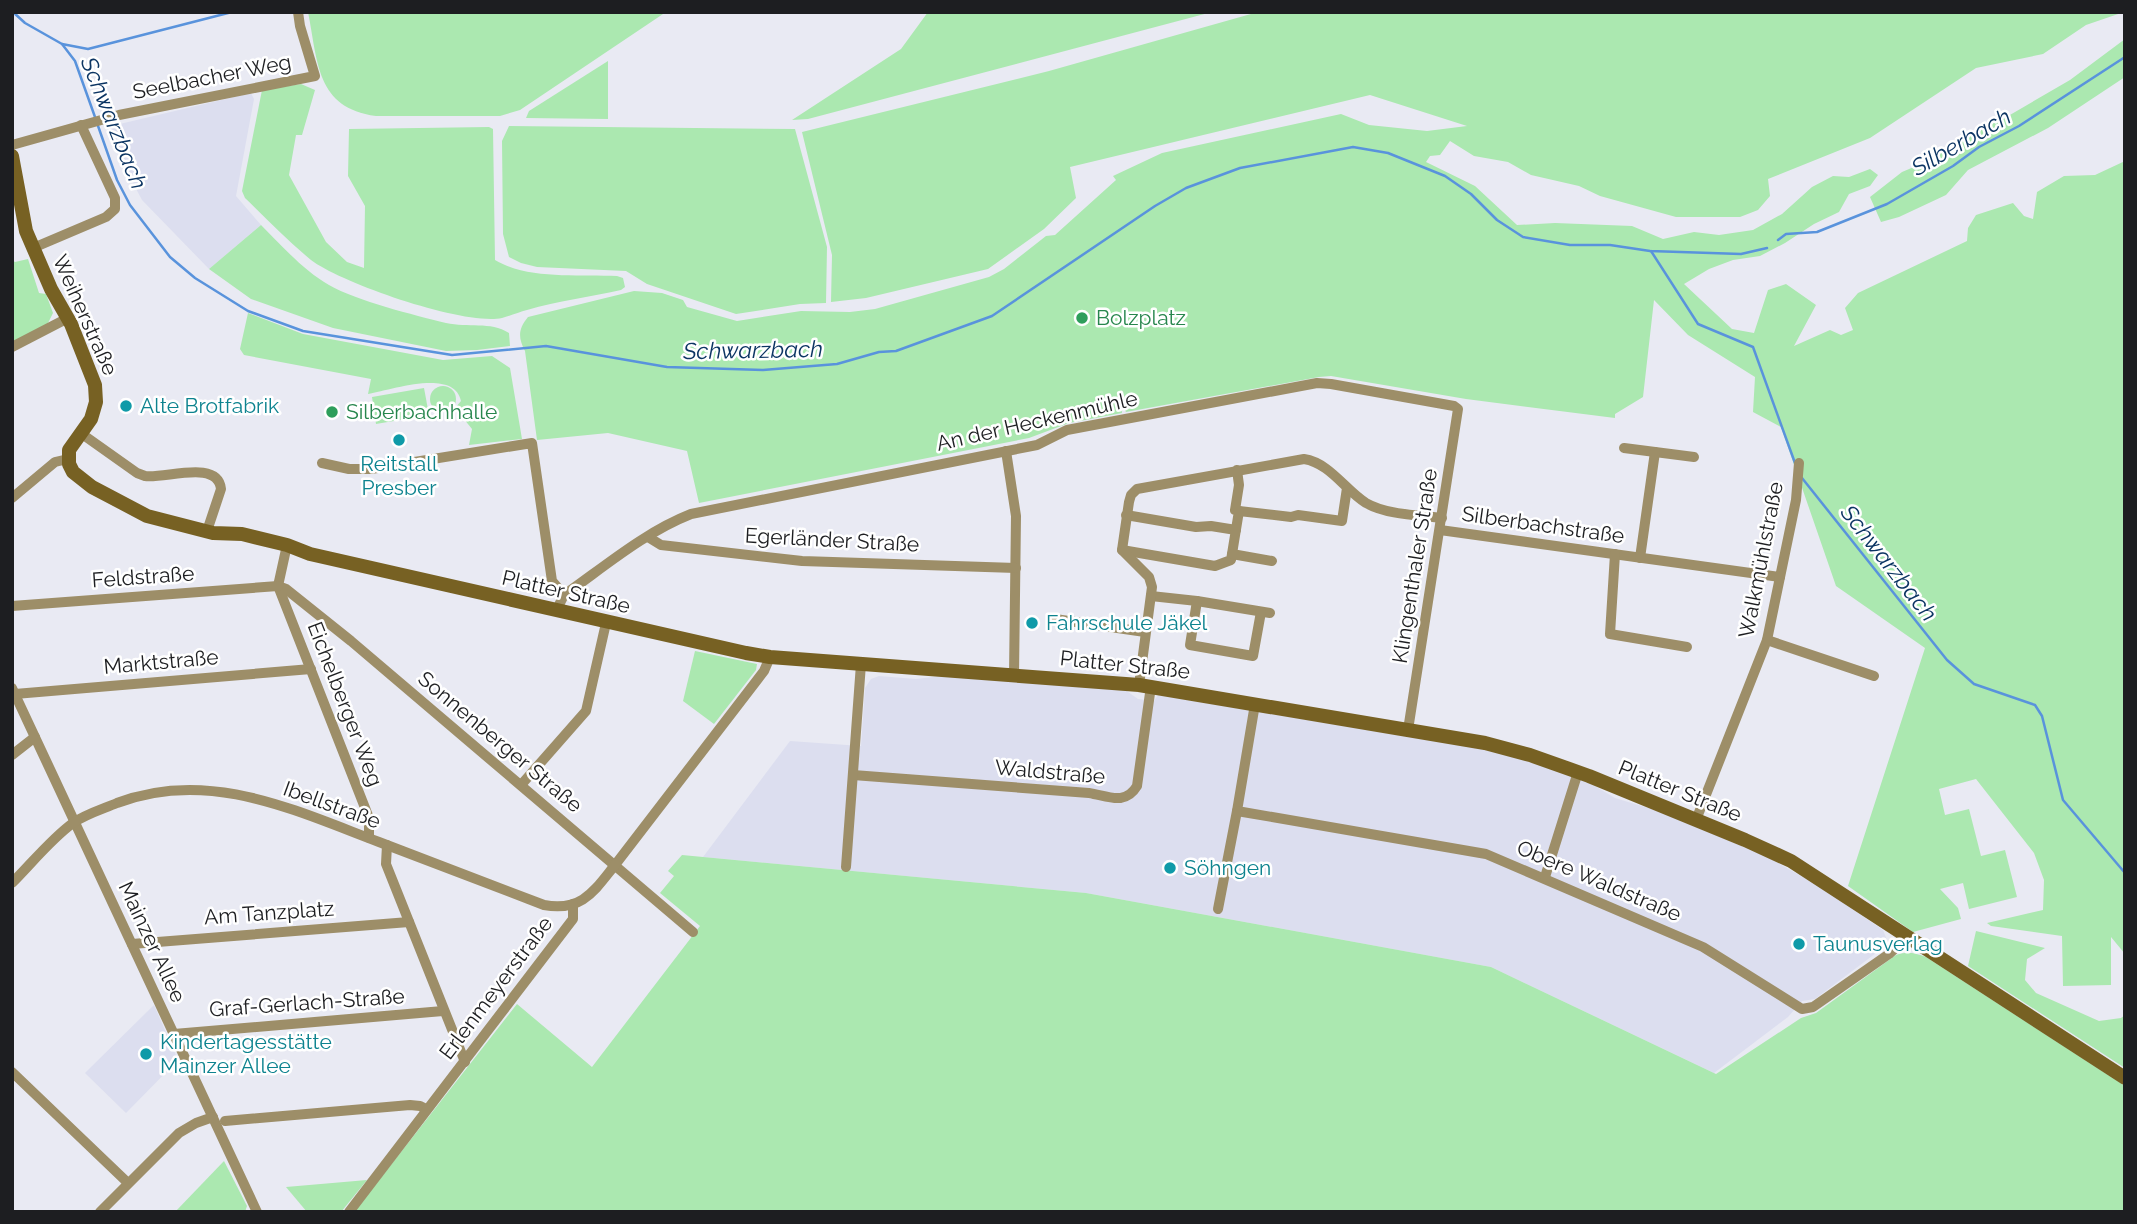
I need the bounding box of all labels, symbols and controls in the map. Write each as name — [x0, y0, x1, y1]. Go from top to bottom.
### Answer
street label: Seelbacher Weg — [130, 49, 293, 104]
water label: Schwarzbach — [75, 52, 153, 193]
water label: Silberbach — [1905, 102, 2015, 181]
street label: Weiherstraße — [48, 251, 123, 379]
place label: Bolzplatz — [1096, 305, 1186, 330]
marker: Bolzplatz — [1074, 310, 1090, 326]
water label: Schwarzbach — [682, 335, 823, 364]
street label: An der Heckenmühle — [934, 385, 1140, 456]
place label: Alte Brotfabrik — [140, 393, 279, 418]
marker: Alte Brotfabrik — [118, 398, 134, 414]
place label: Silberbachhalle — [346, 399, 497, 424]
marker: Silberbachhalle — [324, 404, 340, 420]
marker: Reitstall Presber — [391, 432, 407, 448]
place label: Reitstall Presber — [360, 451, 438, 500]
street label: Klingenthaler Straße — [1387, 467, 1442, 665]
street label: Walkmühlstraße — [1733, 480, 1788, 640]
water label: Schwarzbach — [1835, 498, 1943, 626]
street label: Silberbachstraße — [1460, 501, 1626, 548]
street label: Egerländer Straße — [744, 522, 920, 557]
street label: Feldstraße — [91, 560, 195, 593]
street label: Platter Straße — [500, 565, 633, 618]
place label: Fahrschule Jäkel — [1046, 610, 1208, 635]
marker: Fahrschule Jäkel — [1024, 615, 1040, 631]
street label: Eichelberger Weg — [303, 618, 388, 790]
street label: Marktstraße — [103, 644, 219, 679]
street label: Platter Straße — [1059, 645, 1191, 684]
street label: Sonnenberger Straße — [413, 666, 587, 818]
street label: Waldstraße — [994, 754, 1106, 789]
street label: Platter Straße — [1615, 754, 1746, 827]
street label: Ibellstraße — [280, 775, 384, 834]
street label: Obere Waldstraße — [1513, 835, 1685, 926]
place label: Söhngen — [1184, 855, 1271, 880]
marker: Söhngen — [1162, 860, 1178, 876]
street label: Mainzer Allee — [113, 877, 191, 1006]
street label: Am Tanzplatz — [203, 895, 335, 930]
street label: Erlenmeyerstraße — [434, 911, 557, 1064]
place label: Taunusverlag — [1813, 931, 1943, 956]
marker: Taunusverlag — [1791, 936, 1807, 952]
street label: Graf-Gerlach-Straße — [208, 983, 406, 1022]
place label: Kindertagesstätte Mainzer Allee — [160, 1029, 332, 1078]
marker: Kindertagesstätte Mainzer Allee — [138, 1046, 154, 1062]

